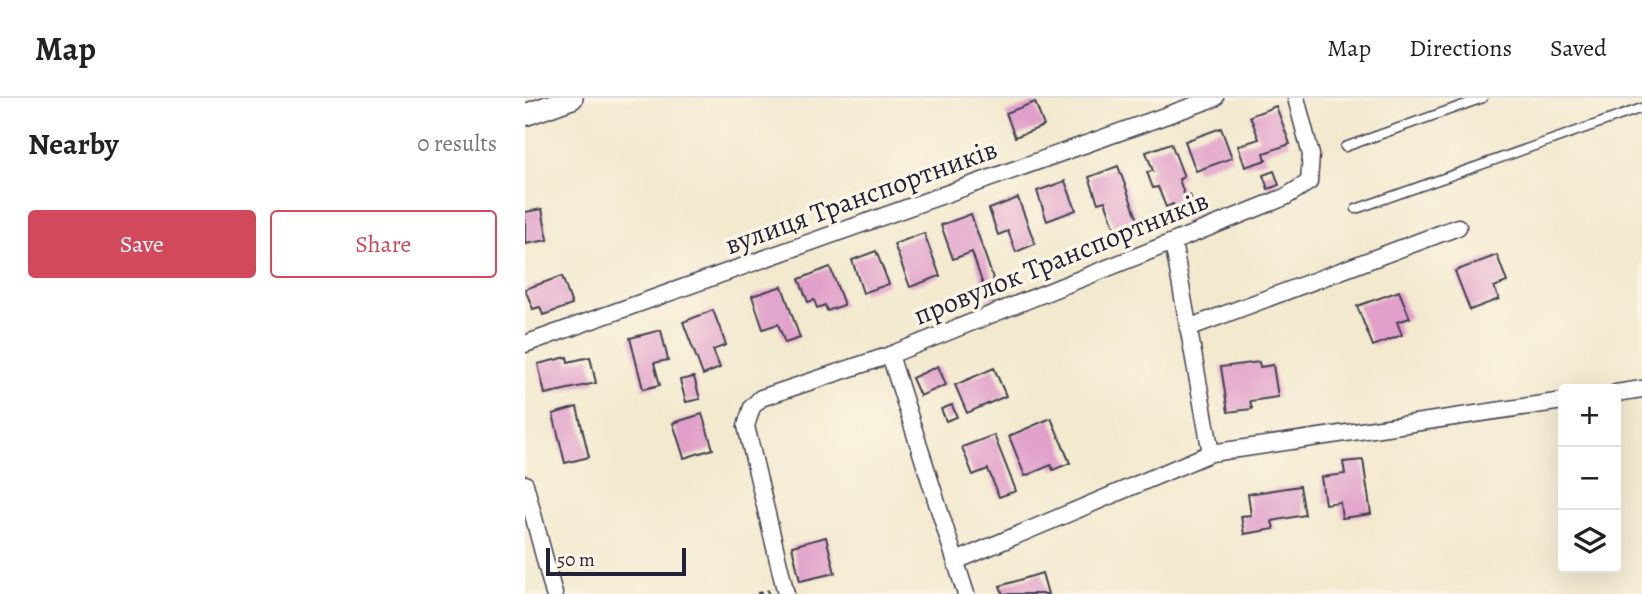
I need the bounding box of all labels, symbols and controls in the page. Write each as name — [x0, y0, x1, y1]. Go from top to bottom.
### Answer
text: Map — [35, 26, 96, 71]
text: Map — [1327, 32, 1371, 64]
text: Directions — [1409, 32, 1512, 64]
text: Saved — [1550, 32, 1607, 64]
text: Nearby — [28, 124, 119, 164]
text: 0 results — [417, 128, 497, 159]
street label: вулиця Транспортників — [720, 130, 1002, 264]
street label: провулок Транспортників — [908, 181, 1214, 335]
button: Save — [28, 210, 256, 278]
button: Share — [270, 210, 497, 278]
map controls — [1558, 384, 1621, 573]
button: + — [1558, 384, 1621, 447]
button: − — [1558, 447, 1621, 510]
button: layers — [1558, 510, 1621, 573]
scale bar — [546, 545, 686, 577]
text: 50 m — [557, 547, 595, 573]

